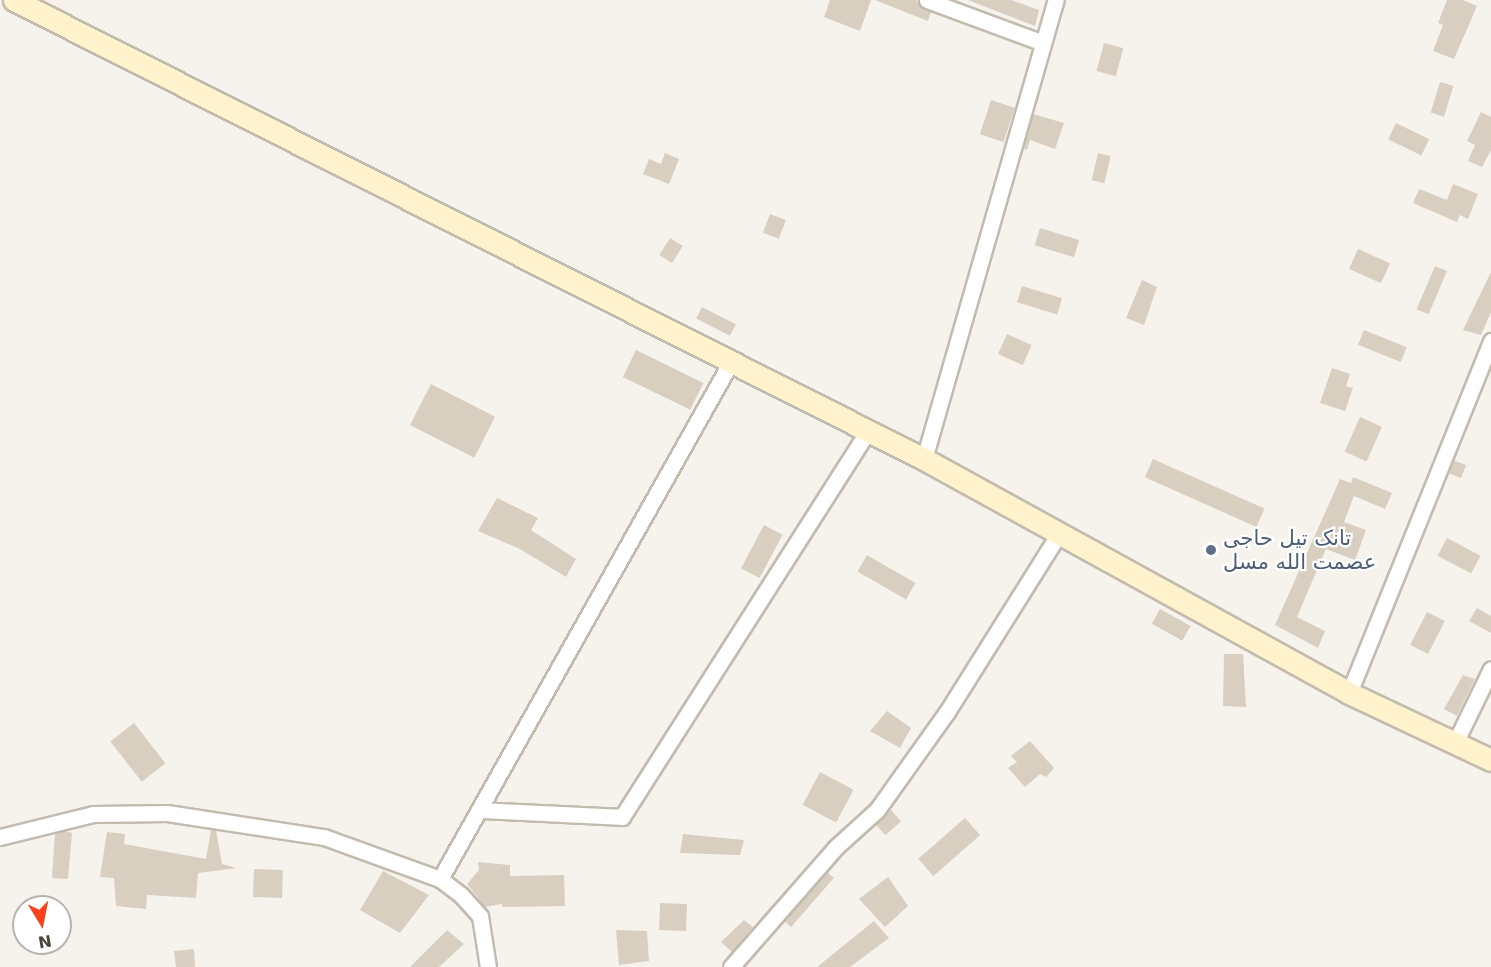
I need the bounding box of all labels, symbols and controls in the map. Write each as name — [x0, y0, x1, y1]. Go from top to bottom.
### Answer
place label: تانک تیل حاجی عصمت الله مسل — [1223, 525, 1376, 575]
marker: تانک تیل حاجی عصمت الله مسل — [1204, 543, 1218, 557]
north arrow — [12, 895, 72, 955]
text: N — [37, 931, 53, 952]

